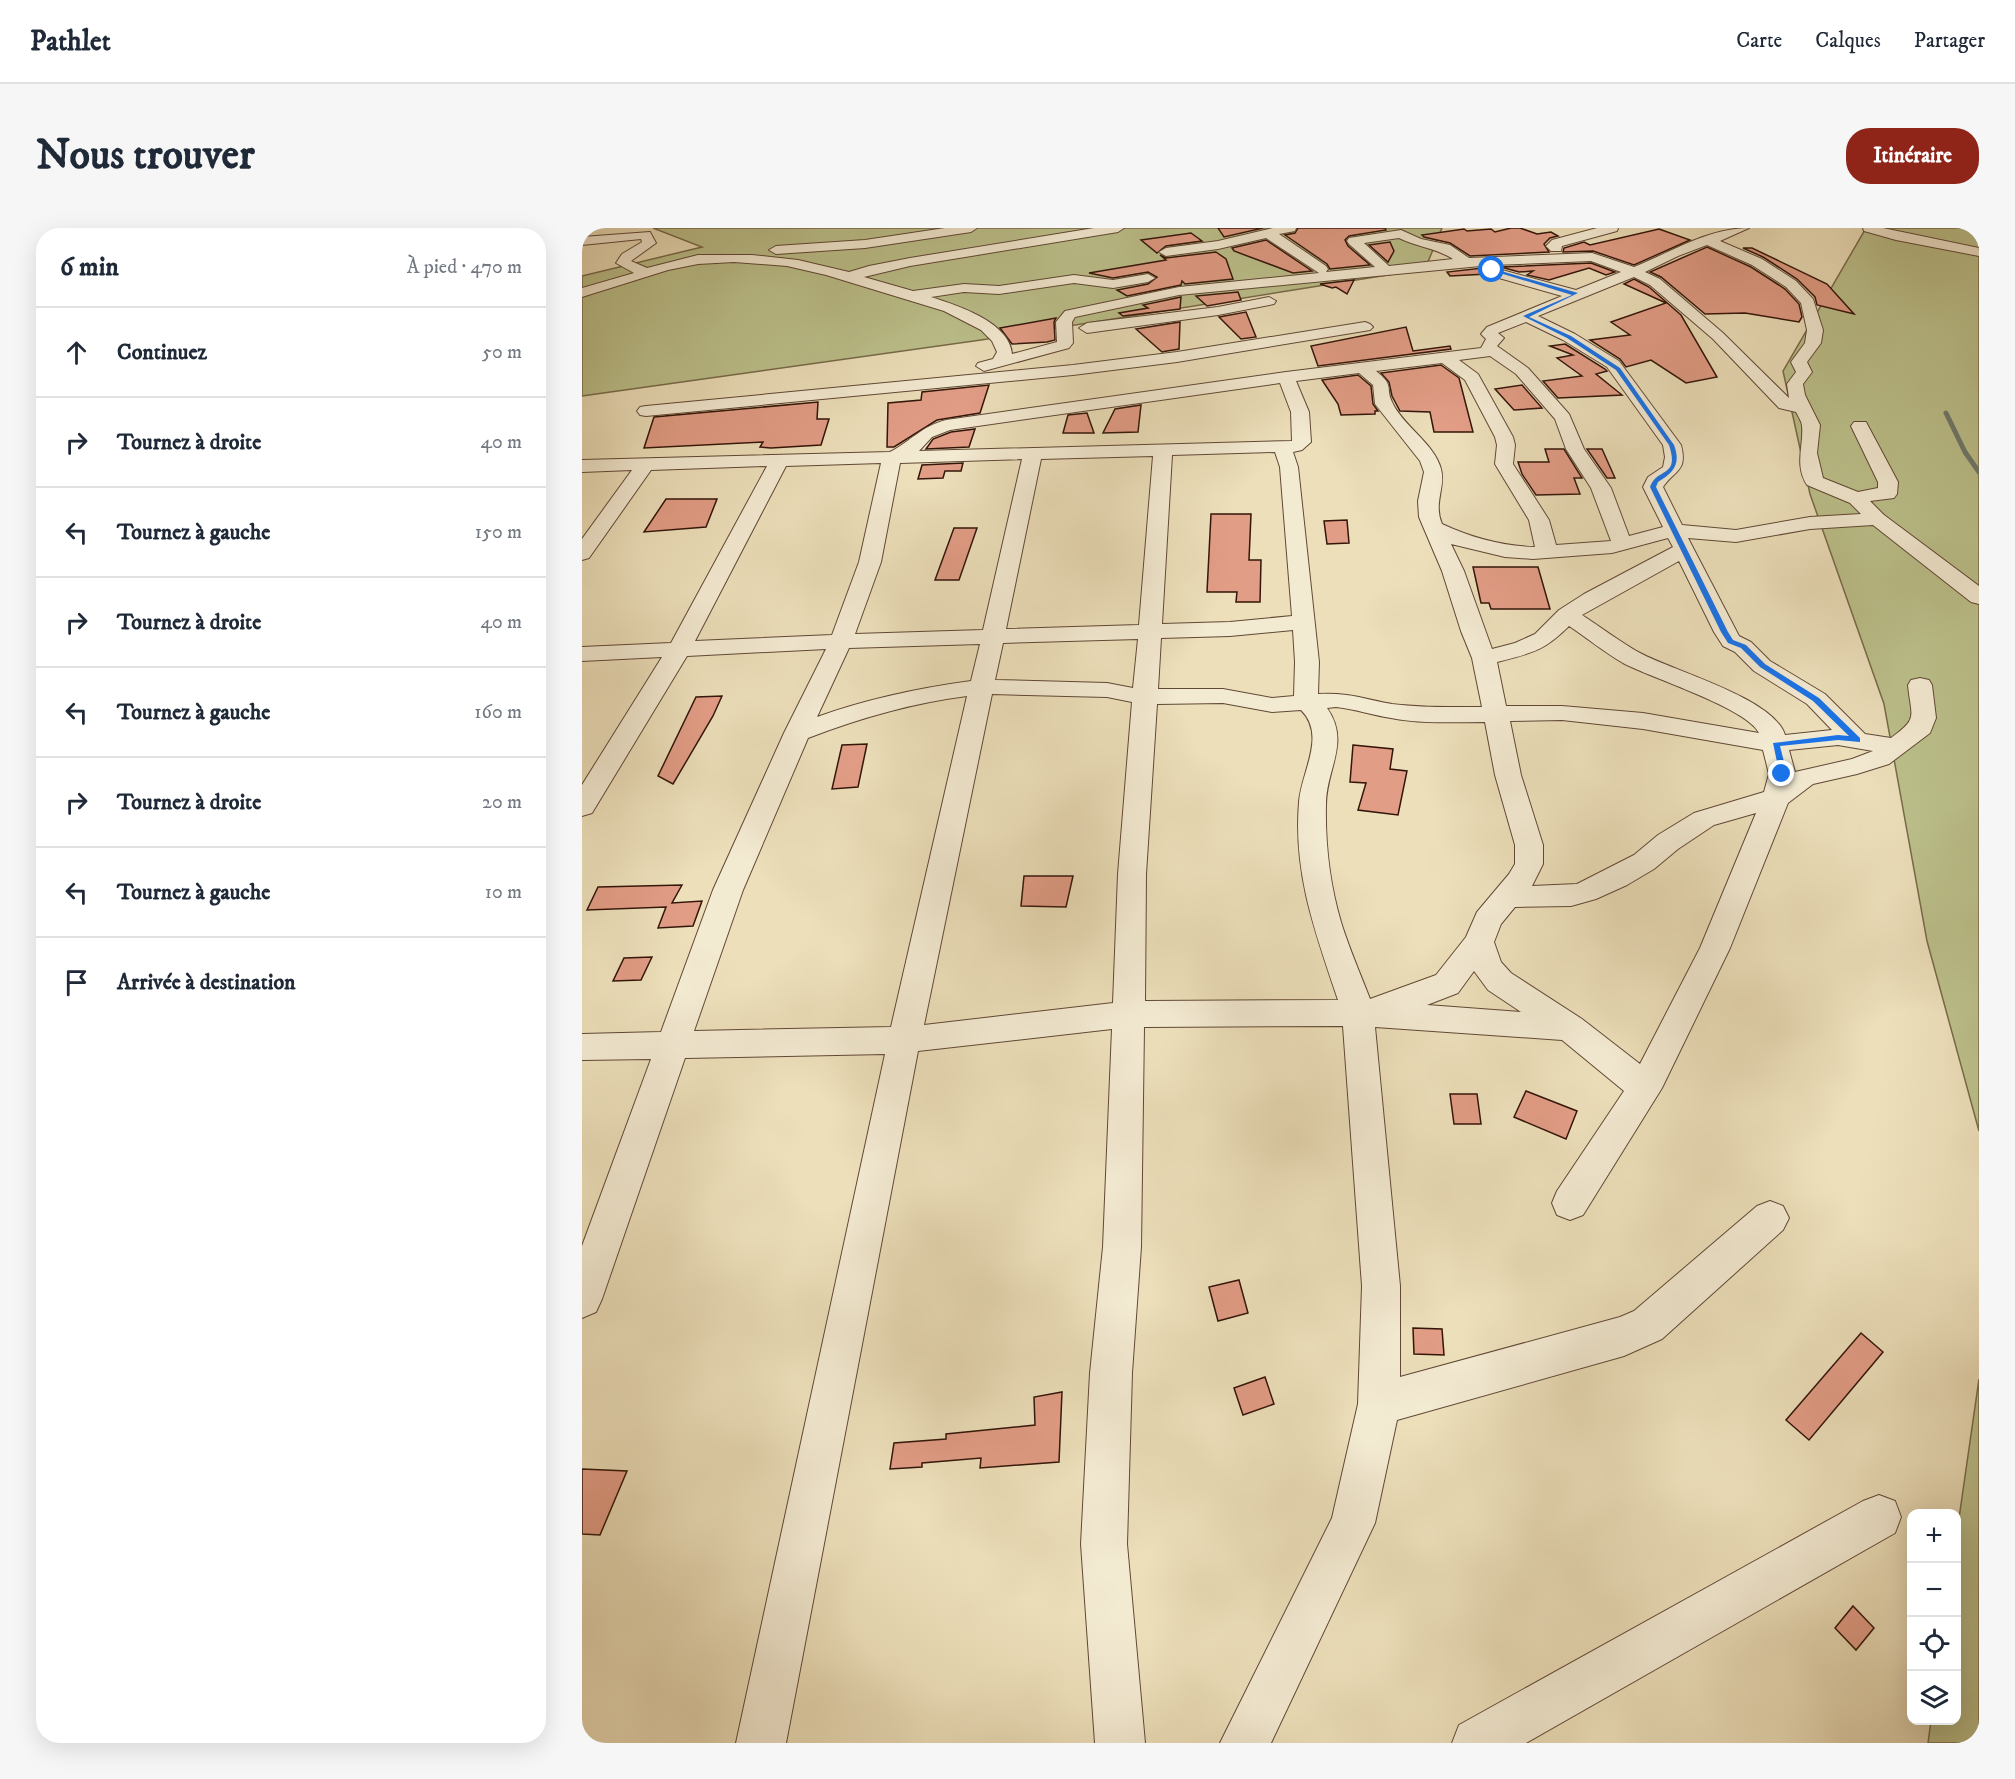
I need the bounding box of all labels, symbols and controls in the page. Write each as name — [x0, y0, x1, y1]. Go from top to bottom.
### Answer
text: Pathlet — [30, 24, 111, 59]
text: Carte — [1736, 28, 1782, 54]
text: Calques — [1815, 28, 1881, 54]
text: Partager — [1914, 28, 1985, 54]
button: Itinéraire — [1846, 128, 1979, 184]
text: Nous trouver — [36, 130, 255, 182]
text: 6 min — [60, 251, 119, 284]
text: À pied · 470 m — [407, 255, 522, 280]
route start — [1478, 256, 1504, 282]
icon: ahead — [60, 336, 93, 369]
text: Continuez — [117, 339, 207, 366]
text: 50 m — [482, 340, 522, 365]
icon: right — [60, 426, 93, 459]
text: Tournez à droite — [117, 429, 261, 456]
text: 40 m — [480, 430, 522, 455]
icon: left — [60, 516, 93, 549]
text: Tournez à gauche — [117, 519, 270, 546]
text: 150 m — [475, 520, 522, 545]
icon: right — [60, 606, 93, 639]
text: Tournez à droite — [117, 609, 261, 636]
text: 40 m — [480, 610, 522, 635]
icon: left — [60, 696, 93, 729]
text: Tournez à gauche — [117, 699, 270, 726]
text: 160 m — [474, 700, 522, 725]
route end — [1768, 760, 1794, 786]
icon: right — [60, 786, 93, 819]
text: Tournez à droite — [117, 789, 261, 816]
text: 20 m — [482, 790, 522, 815]
icon: left — [60, 876, 93, 909]
text: Tournez à gauche — [117, 879, 270, 906]
text: 10 m — [485, 880, 522, 905]
icon: arrive — [60, 966, 93, 999]
text: Arrivée à destination — [117, 969, 296, 996]
map controls — [1907, 1509, 1961, 1725]
button: + — [1907, 1509, 1961, 1563]
button: − — [1907, 1563, 1961, 1617]
button: locate — [1907, 1617, 1961, 1671]
button: layers — [1907, 1671, 1961, 1725]

